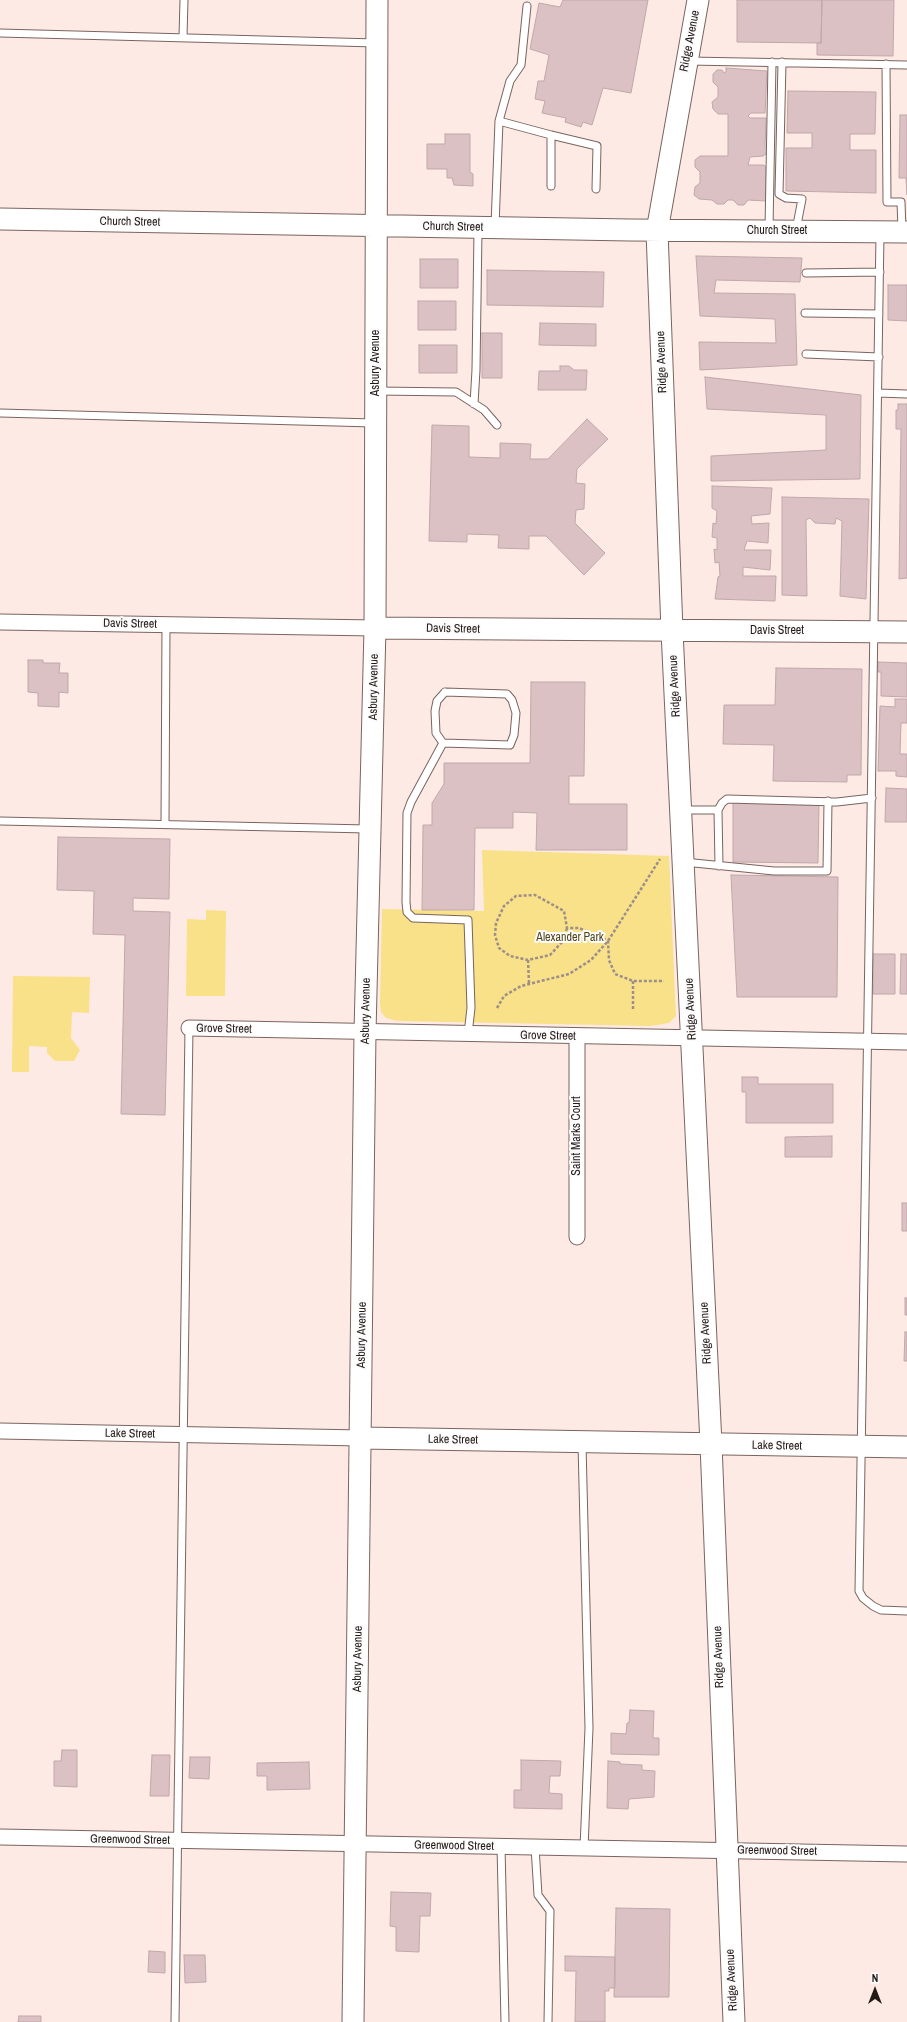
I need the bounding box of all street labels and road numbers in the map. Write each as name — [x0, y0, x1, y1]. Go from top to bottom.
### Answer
street label: Ridge Avenue — [677, 9, 703, 73]
street label: Church Street — [100, 214, 160, 230]
street label: Church Street — [423, 219, 483, 235]
street label: Church Street — [747, 224, 807, 238]
street label: Asbury Avenue — [369, 330, 383, 396]
street label: Ridge Avenue — [654, 331, 670, 393]
street label: Davis Street — [103, 616, 157, 632]
street label: Davis Street — [426, 621, 480, 637]
street label: Davis Street — [750, 624, 804, 638]
street label: Asbury Avenue — [366, 654, 382, 720]
street label: Ridge Avenue — [666, 655, 684, 717]
street label: Asbury Avenue — [358, 978, 374, 1044]
street label: Ridge Avenue — [682, 978, 700, 1040]
street label: Grove Street — [196, 1021, 252, 1037]
street label: Grove Street — [520, 1028, 576, 1044]
street label: Saint Marks Court — [570, 1096, 584, 1176]
street label: Asbury Avenue — [354, 1302, 370, 1368]
street label: Ridge Avenue — [697, 1302, 715, 1364]
street label: Lake Street — [105, 1426, 155, 1442]
street label: Lake Street — [428, 1432, 478, 1448]
street label: Lake Street — [752, 1438, 802, 1454]
street label: Asbury Avenue — [350, 1626, 366, 1692]
street label: Ridge Avenue — [711, 1626, 727, 1688]
street label: Greenwood Street — [90, 1832, 170, 1848]
street label: Greenwood Street — [414, 1838, 494, 1854]
street label: Greenwood Street — [737, 1843, 817, 1859]
street label: Ridge Avenue — [723, 1949, 741, 2011]

